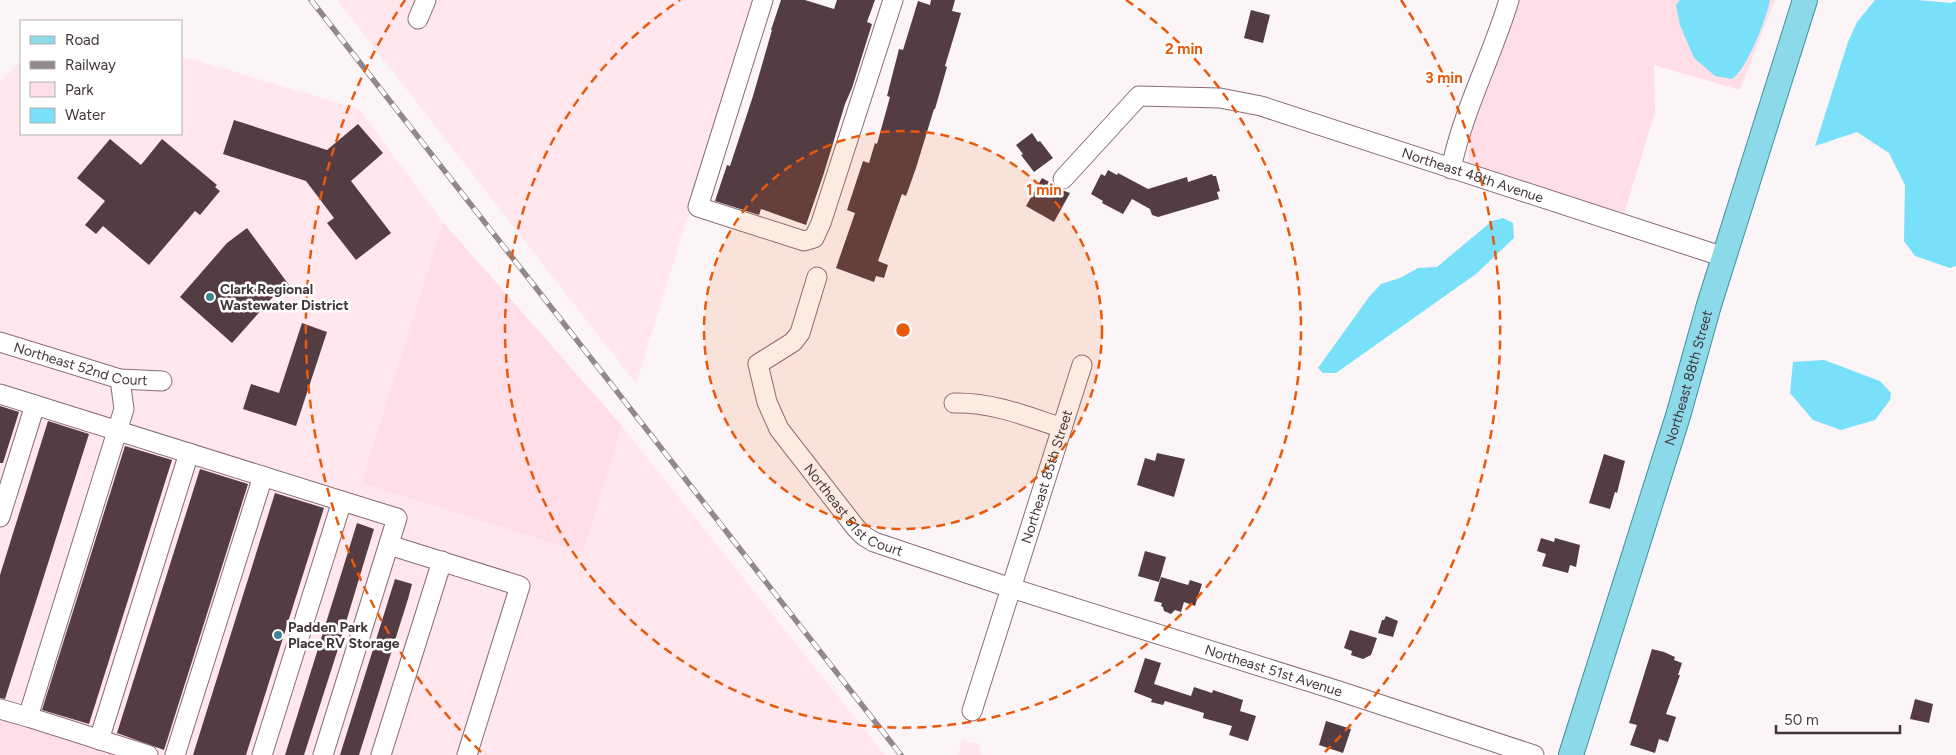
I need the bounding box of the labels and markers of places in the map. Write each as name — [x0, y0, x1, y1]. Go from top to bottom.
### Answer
place label: Clark Regional Wastewater District — [220, 281, 349, 314]
marker: Clark Regional Wastewater District — [204, 291, 216, 303]
centre of rings — [894, 321, 912, 339]
place label: Padden Park Place RV Storage — [288, 619, 400, 652]
marker: Padden Park Place RV Storage — [272, 629, 284, 641]

